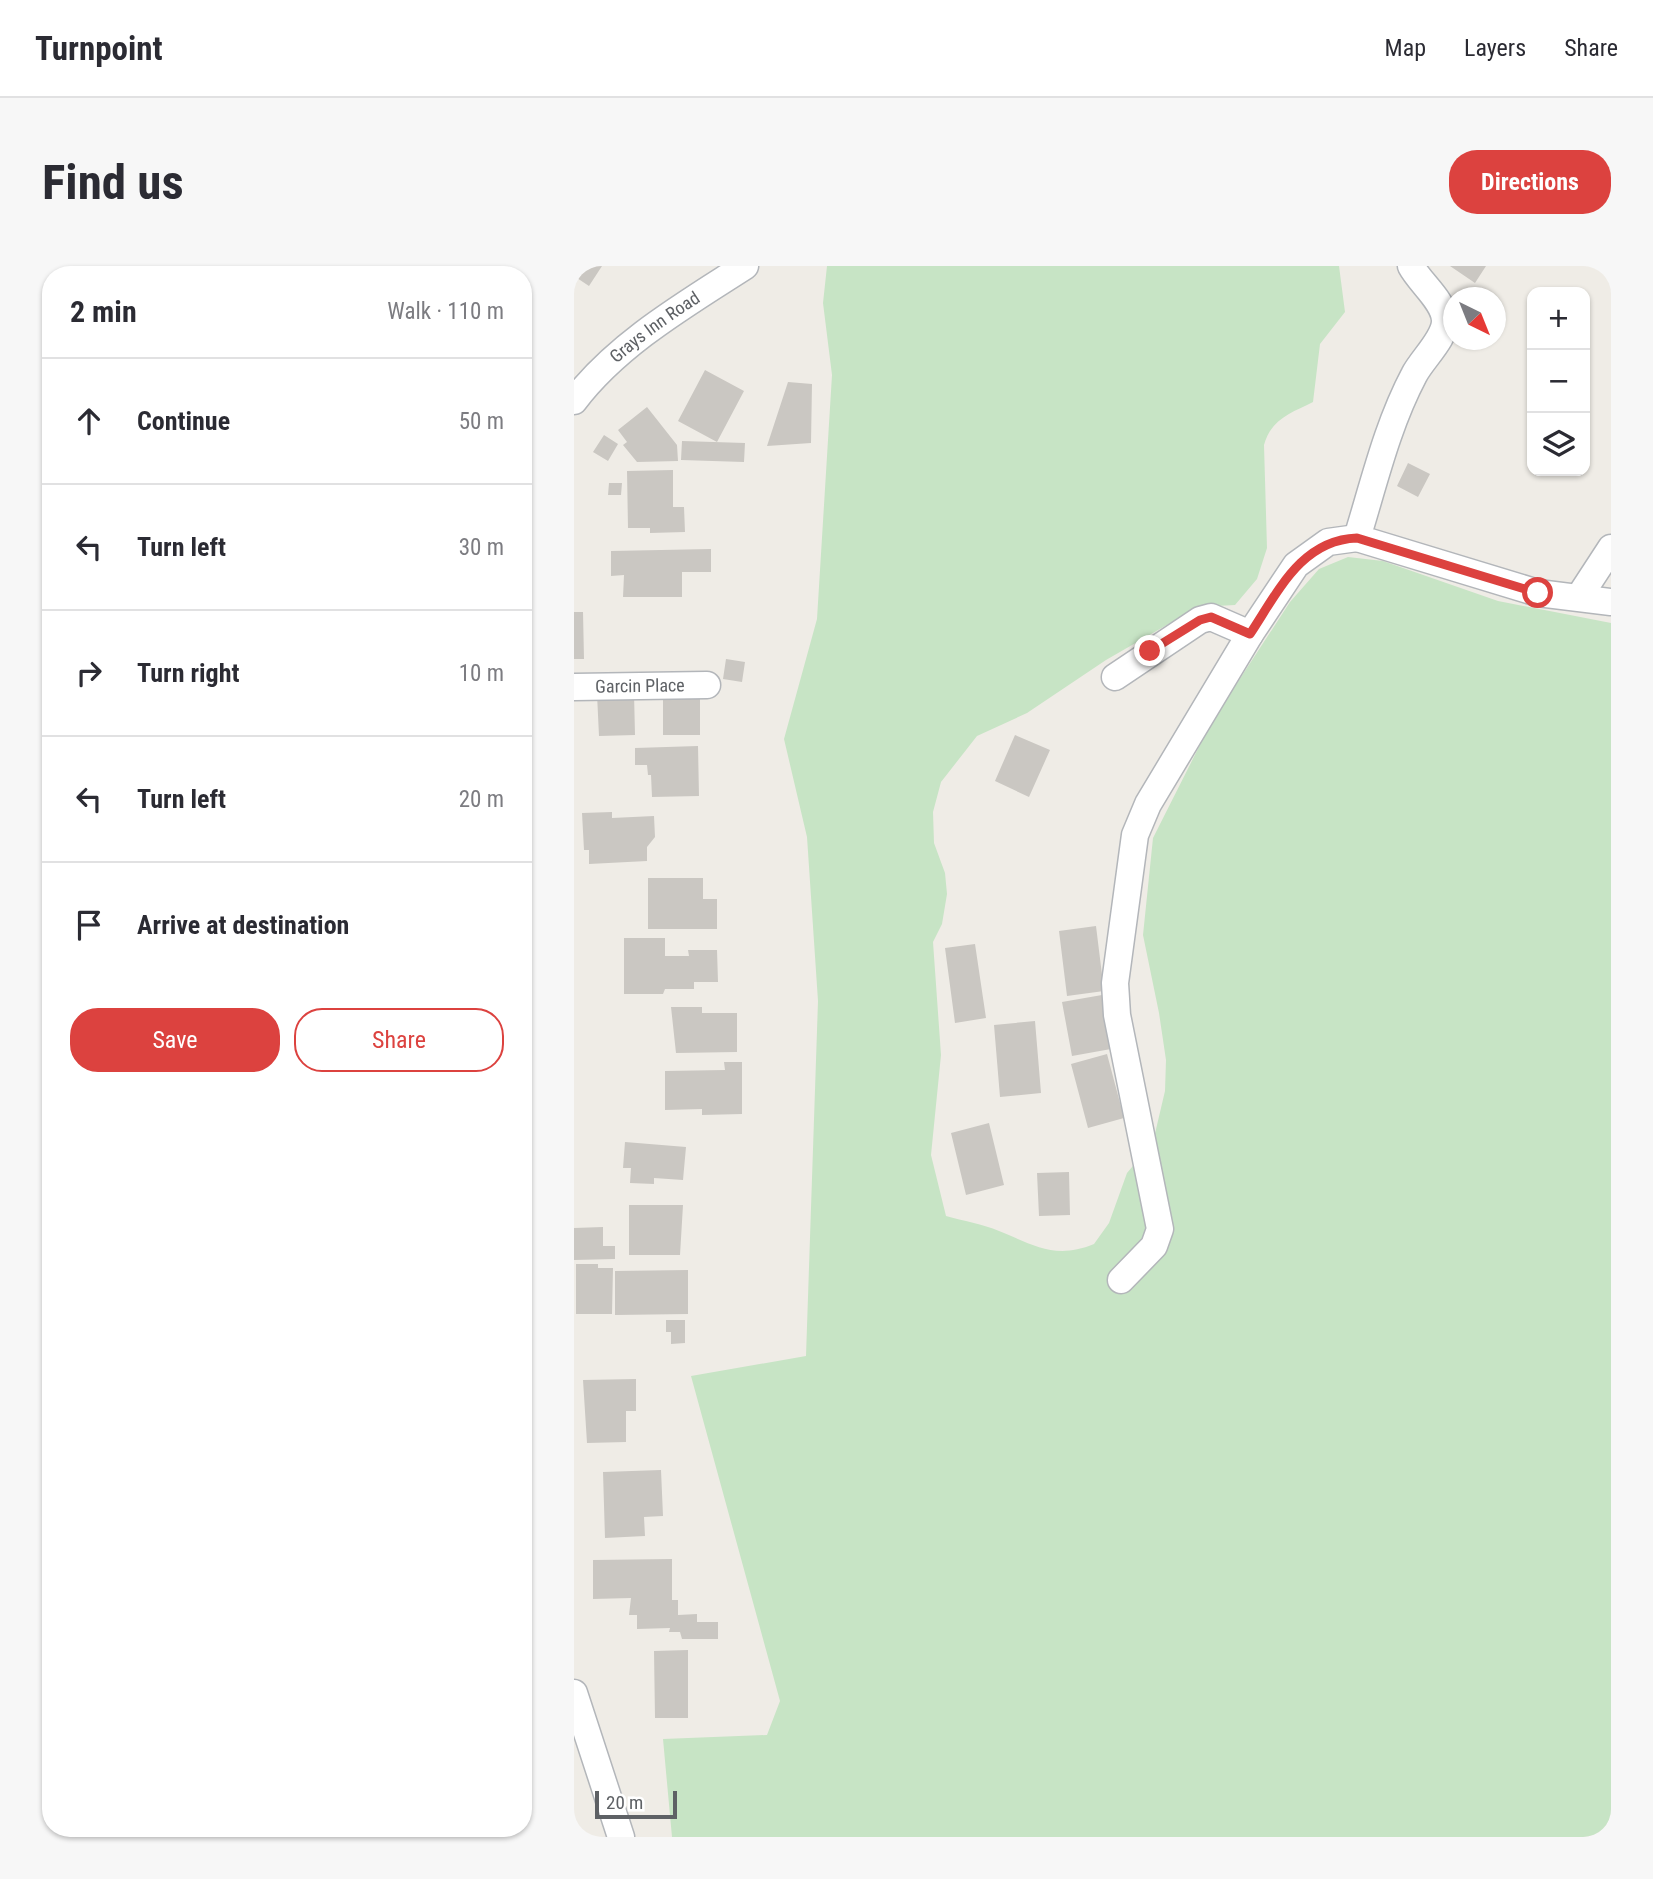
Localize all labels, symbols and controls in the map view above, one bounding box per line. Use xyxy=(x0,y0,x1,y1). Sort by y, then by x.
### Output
text: Turnpoint xyxy=(35,29,163,68)
text: Map xyxy=(1385,34,1426,62)
text: Layers xyxy=(1464,34,1526,62)
text: Share xyxy=(1564,34,1618,62)
button: Directions xyxy=(1449,150,1611,214)
text: Find us xyxy=(42,154,184,211)
street label: Grays Inn Road xyxy=(605,287,703,367)
north arrow xyxy=(1443,287,1506,350)
map controls xyxy=(1527,287,1590,476)
button: + xyxy=(1527,287,1590,350)
text: 2 min xyxy=(70,294,137,329)
text: Walk · 110 m xyxy=(387,298,504,325)
button: − xyxy=(1527,350,1590,413)
icon: ahead xyxy=(70,402,108,440)
text: Continue xyxy=(137,406,230,436)
text: 50 m xyxy=(459,408,504,435)
button: layers xyxy=(1527,413,1590,476)
icon: left xyxy=(70,528,108,566)
text: Turn left xyxy=(137,532,226,562)
text: 30 m xyxy=(459,534,504,561)
route start xyxy=(1522,577,1553,608)
route end xyxy=(1134,635,1165,666)
icon: right xyxy=(70,654,108,692)
text: Turn right xyxy=(137,658,239,688)
text: 10 m xyxy=(459,660,504,687)
street label: Garcin Place xyxy=(595,674,685,697)
icon: left xyxy=(70,780,108,818)
text: Turn left xyxy=(137,784,226,814)
text: 20 m xyxy=(459,786,504,813)
icon: arrive xyxy=(70,906,108,944)
text: Arrive at destination xyxy=(137,910,349,940)
button: Save xyxy=(70,1008,280,1072)
button: Share xyxy=(294,1008,504,1072)
scale bar xyxy=(595,1788,677,1820)
text: 20 m xyxy=(606,1791,643,1814)

